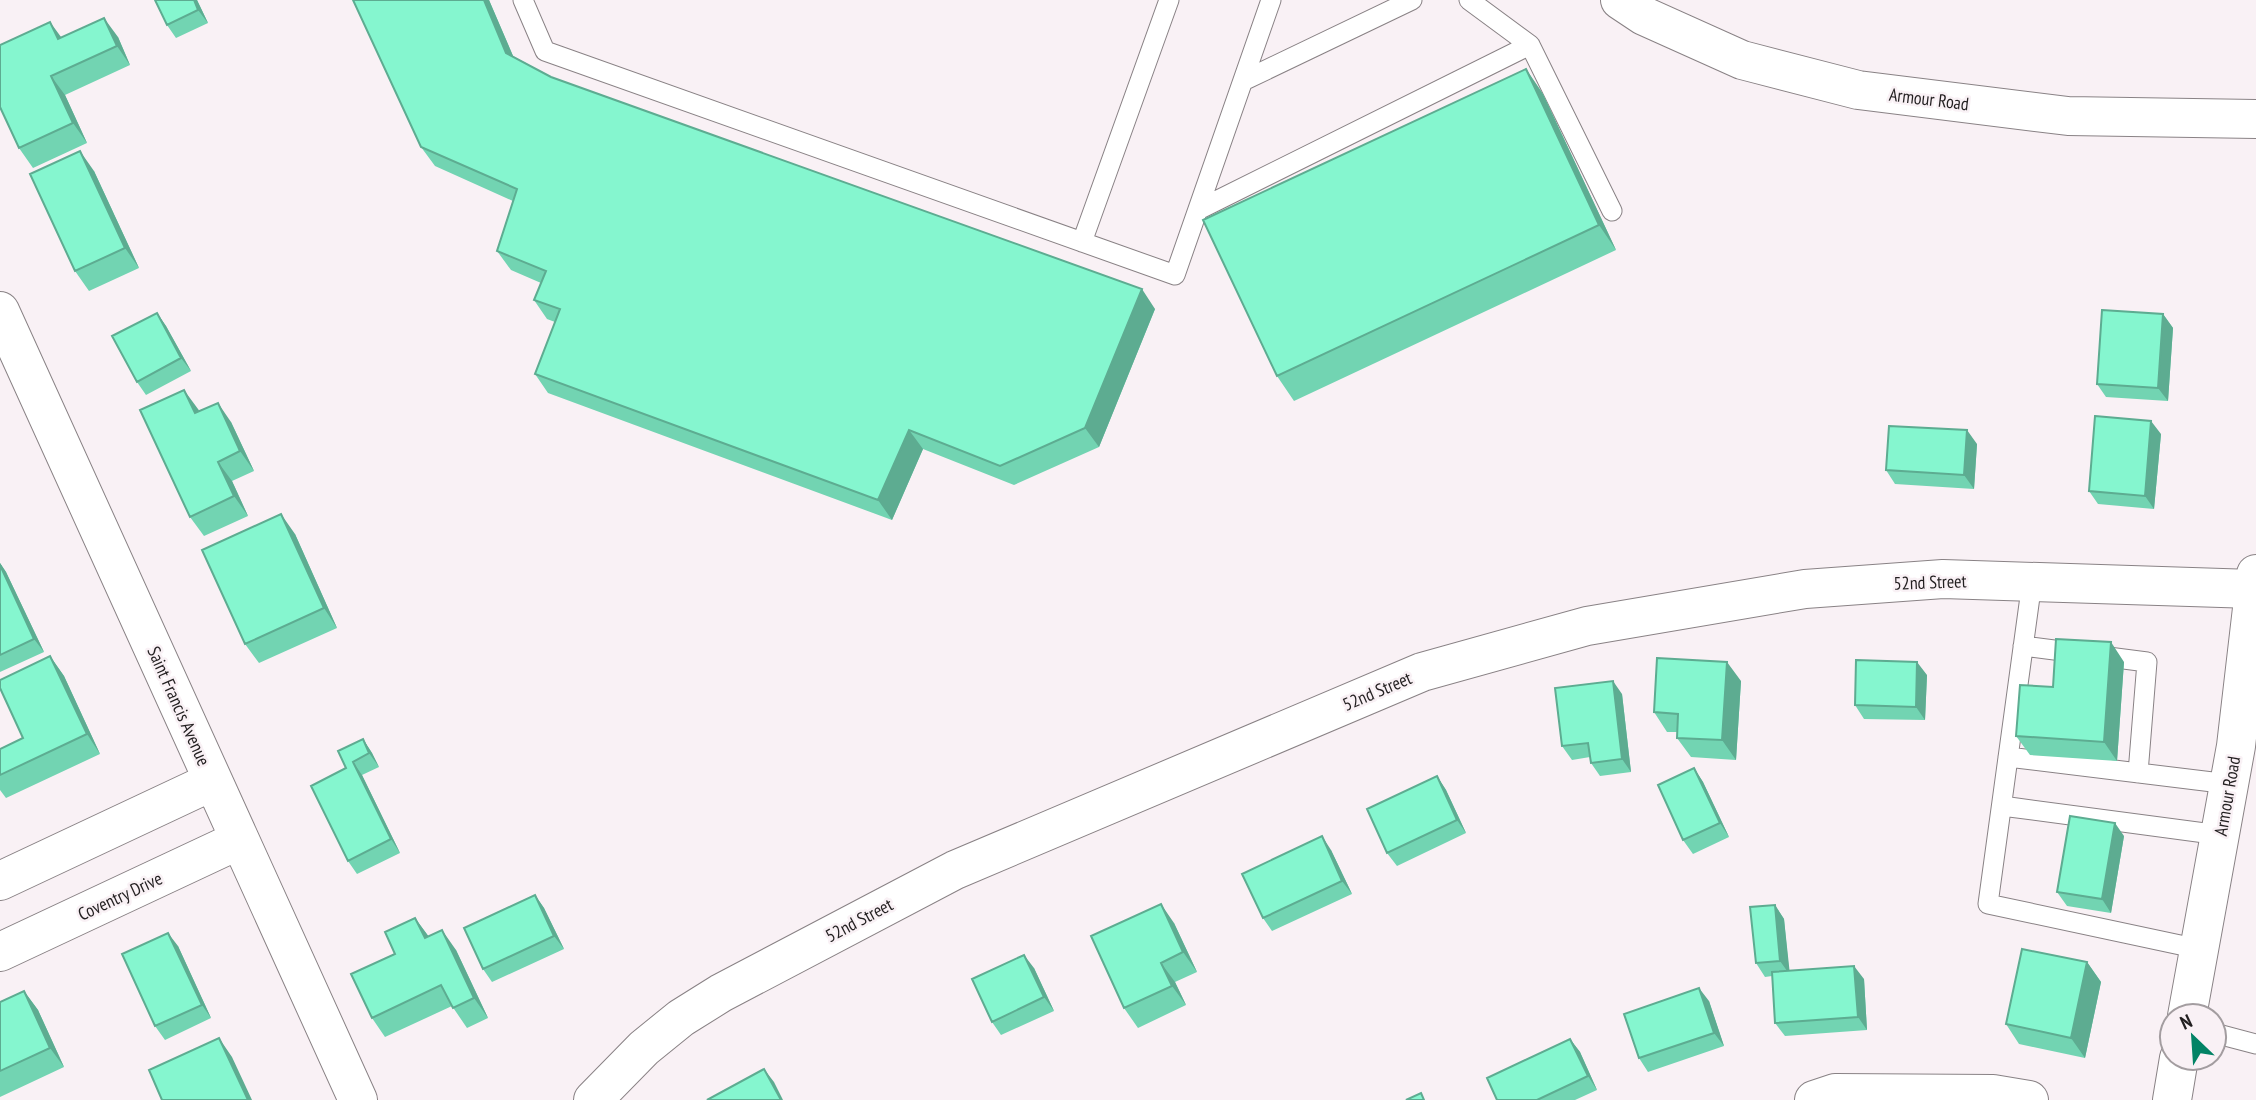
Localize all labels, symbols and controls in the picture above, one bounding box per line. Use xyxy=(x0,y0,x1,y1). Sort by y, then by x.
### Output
street label: Armour Road xyxy=(1888,83,1970,115)
street label: 52nd Street xyxy=(1893,569,1967,595)
street label: Saint Francis Avenue xyxy=(142,643,216,769)
street label: 52nd Street xyxy=(1339,666,1415,716)
street label: Armour Road xyxy=(2209,755,2245,837)
street label: Coventry Drive xyxy=(74,866,166,926)
street label: 52nd Street xyxy=(821,893,897,947)
north arrow xyxy=(2158,1002,2228,1072)
text: N xyxy=(2176,1009,2196,1035)

